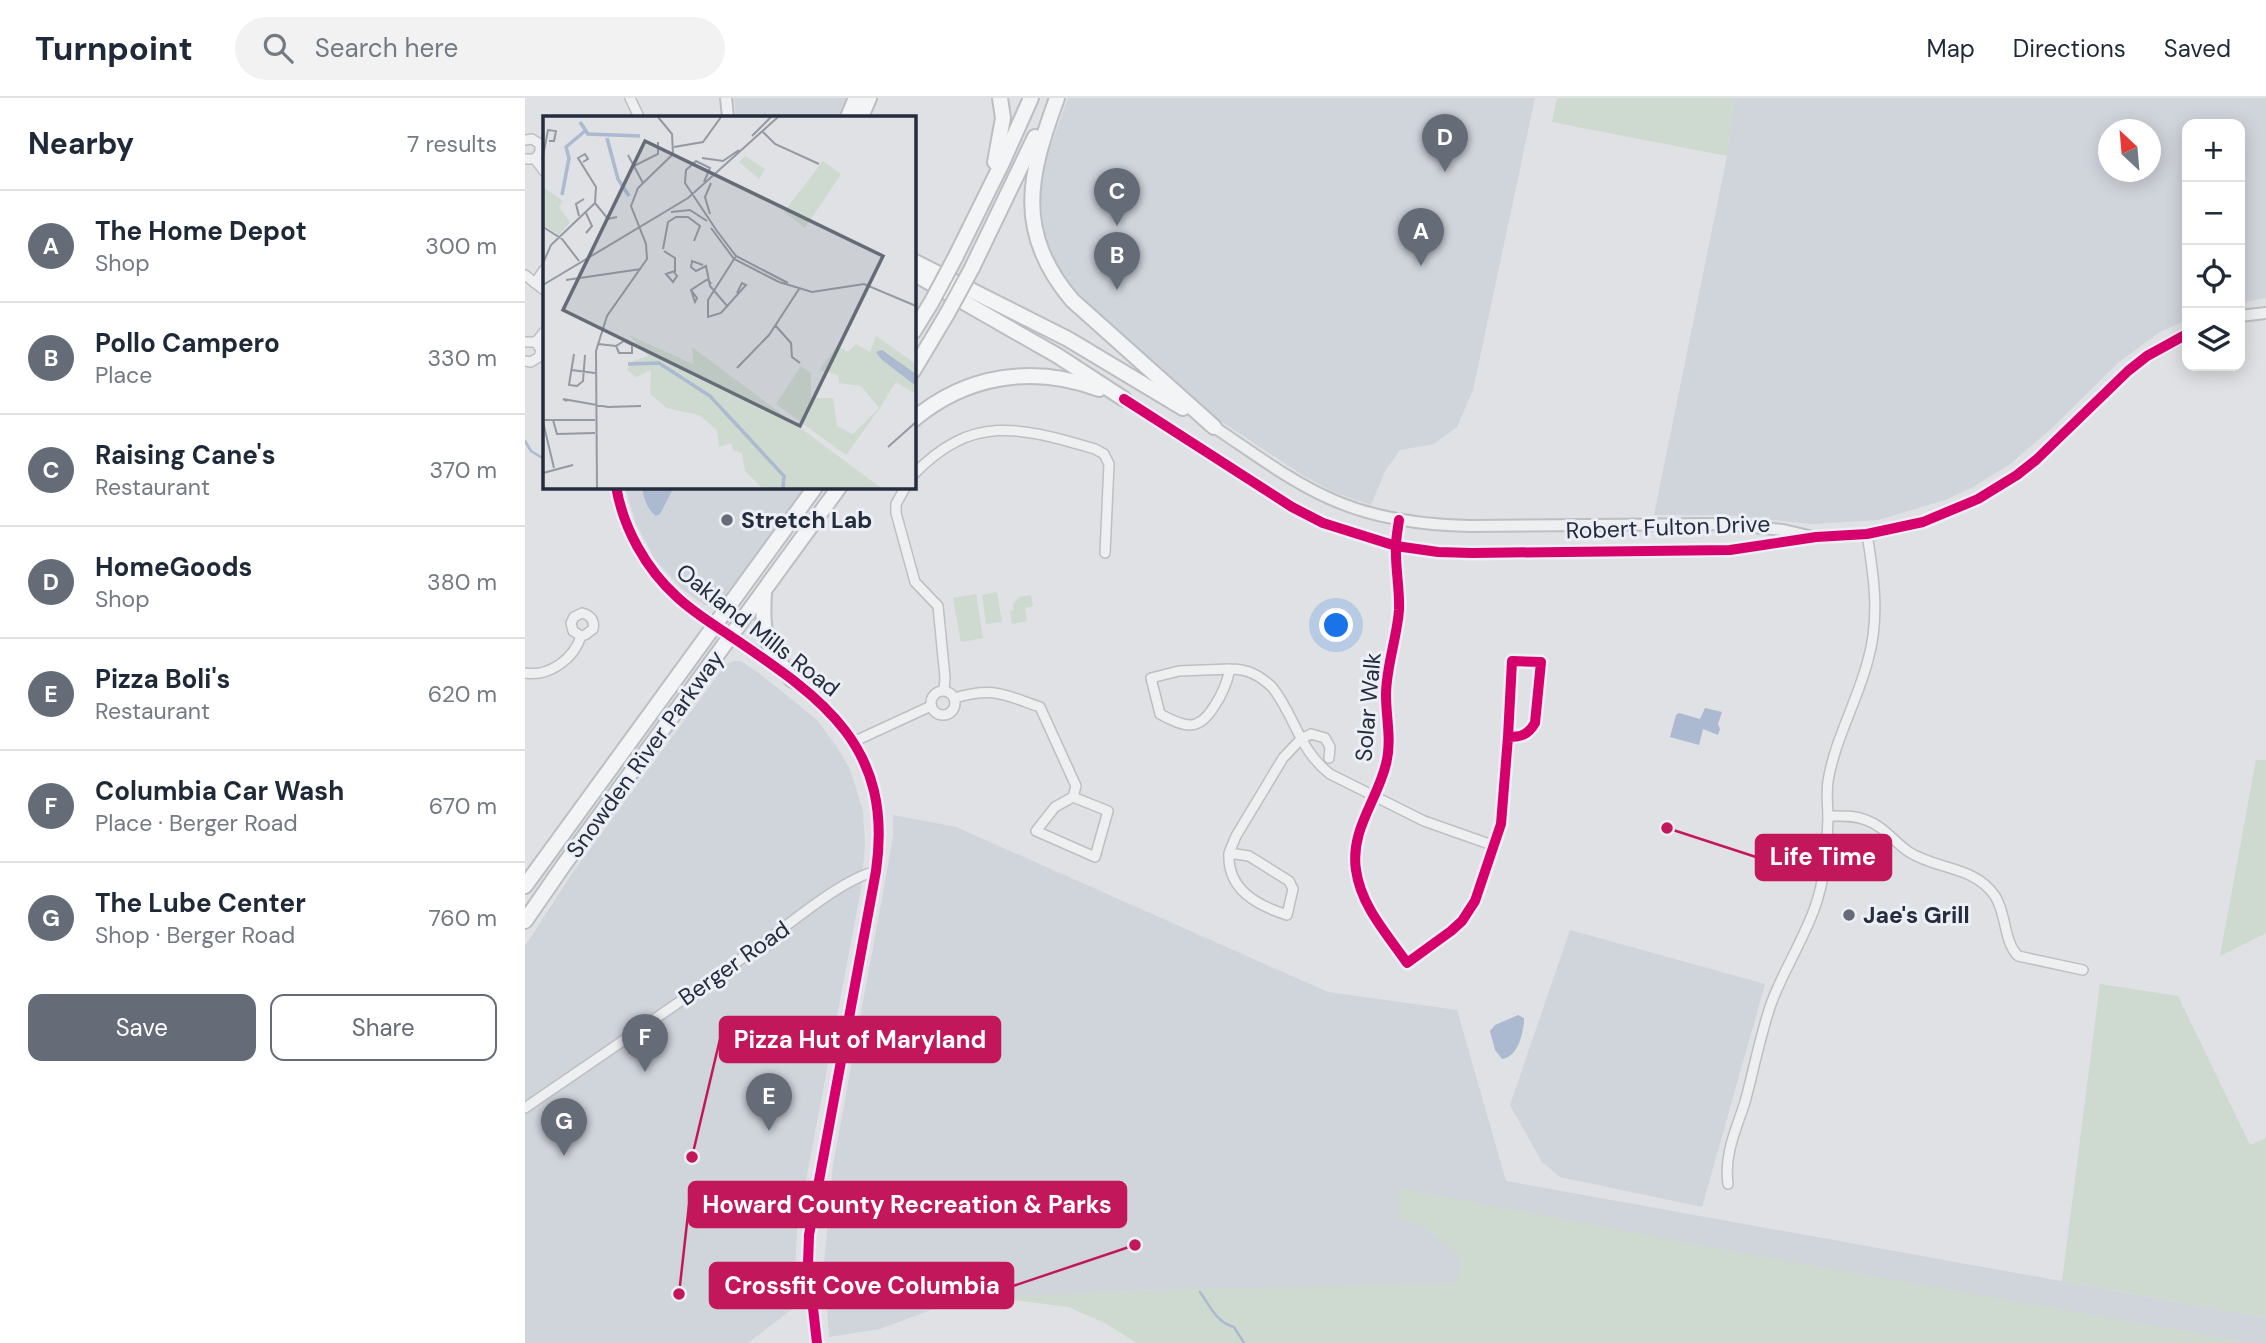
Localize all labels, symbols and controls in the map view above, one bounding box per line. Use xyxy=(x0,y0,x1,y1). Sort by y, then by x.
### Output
search box xyxy=(235,17,725,80)
text: Turnpoint xyxy=(35,27,193,70)
icon: search xyxy=(259,29,297,67)
text: Search here xyxy=(315,31,458,65)
text: Map xyxy=(1927,33,1975,64)
text: Directions xyxy=(2013,33,2126,64)
text: Saved xyxy=(2164,33,2231,64)
pin: D xyxy=(1422,114,1468,172)
inset map xyxy=(543,116,915,488)
north arrow xyxy=(2098,119,2161,182)
map controls xyxy=(2182,119,2245,371)
button: + xyxy=(2182,119,2245,182)
text: Nearby xyxy=(28,124,134,163)
text: 7 results xyxy=(407,129,497,159)
pin: C xyxy=(1094,168,1140,226)
button: − xyxy=(2182,182,2245,245)
pin: A xyxy=(1398,208,1444,266)
text: The Home Depot xyxy=(95,214,307,248)
text: A xyxy=(43,231,59,261)
text: 300 m xyxy=(425,231,497,261)
pin: B xyxy=(1094,232,1140,290)
button: locate xyxy=(2182,245,2245,308)
text: Shop xyxy=(95,248,150,278)
button: layers xyxy=(2182,308,2245,371)
text: Pollo Campero xyxy=(95,326,280,360)
text: B xyxy=(44,343,58,373)
text: 330 m xyxy=(427,343,497,373)
text: Place xyxy=(95,360,152,390)
text: Raising Cane's xyxy=(95,438,276,472)
text: C xyxy=(43,455,59,485)
text: 370 m xyxy=(429,455,497,485)
text: Restaurant xyxy=(95,472,210,502)
place label: Stretch Lab xyxy=(741,505,872,535)
street label: Robert Fulton Drive xyxy=(1565,508,1771,546)
marker: Stretch Lab xyxy=(719,512,735,528)
text: HomeGoods xyxy=(95,550,252,584)
street label: Oakland Mills Road xyxy=(670,557,846,703)
text: D xyxy=(43,567,59,597)
text: 380 m xyxy=(427,567,497,597)
text: Shop xyxy=(95,584,150,614)
your location xyxy=(1319,608,1353,642)
street label: Snowden River Parkway xyxy=(560,644,731,864)
street label: Solar Walk xyxy=(1348,651,1388,763)
text: Pizza Boli's xyxy=(95,662,230,696)
text: E xyxy=(44,679,58,709)
text: 620 m xyxy=(428,679,497,709)
text: Restaurant xyxy=(95,696,210,726)
text: Columbia Car Wash xyxy=(95,774,344,808)
text: F xyxy=(45,791,57,821)
text: 670 m xyxy=(429,791,497,821)
text: Place · Berger Road xyxy=(95,808,298,838)
callout: Life Time xyxy=(1756,835,1891,880)
text: Life Time xyxy=(1770,841,1876,872)
text: The Lube Center xyxy=(95,886,306,920)
place label: Jae's Grill xyxy=(1863,900,1970,930)
text: G xyxy=(42,903,60,933)
text: 760 m xyxy=(429,903,497,933)
marker: Jae's Grill xyxy=(1841,907,1857,923)
street label: Berger Road xyxy=(673,914,795,1012)
text: Shop · Berger Road xyxy=(95,920,295,950)
button: Save xyxy=(28,994,256,1061)
button: Share xyxy=(270,994,497,1061)
pin: F xyxy=(622,1014,668,1072)
callout: Pizza Hut of Maryland xyxy=(720,1017,1000,1062)
text: Pizza Hut of Maryland xyxy=(734,1024,986,1055)
pin: E xyxy=(746,1073,792,1131)
pin: G xyxy=(541,1098,587,1156)
callout: Howard County Recreation & Parks xyxy=(689,1182,1126,1227)
text: Howard County Recreation & Parks xyxy=(702,1189,1112,1220)
callout: Crossfit Cove Columbia xyxy=(710,1263,1013,1308)
text: Crossfit Cove Columbia xyxy=(724,1270,1000,1301)

